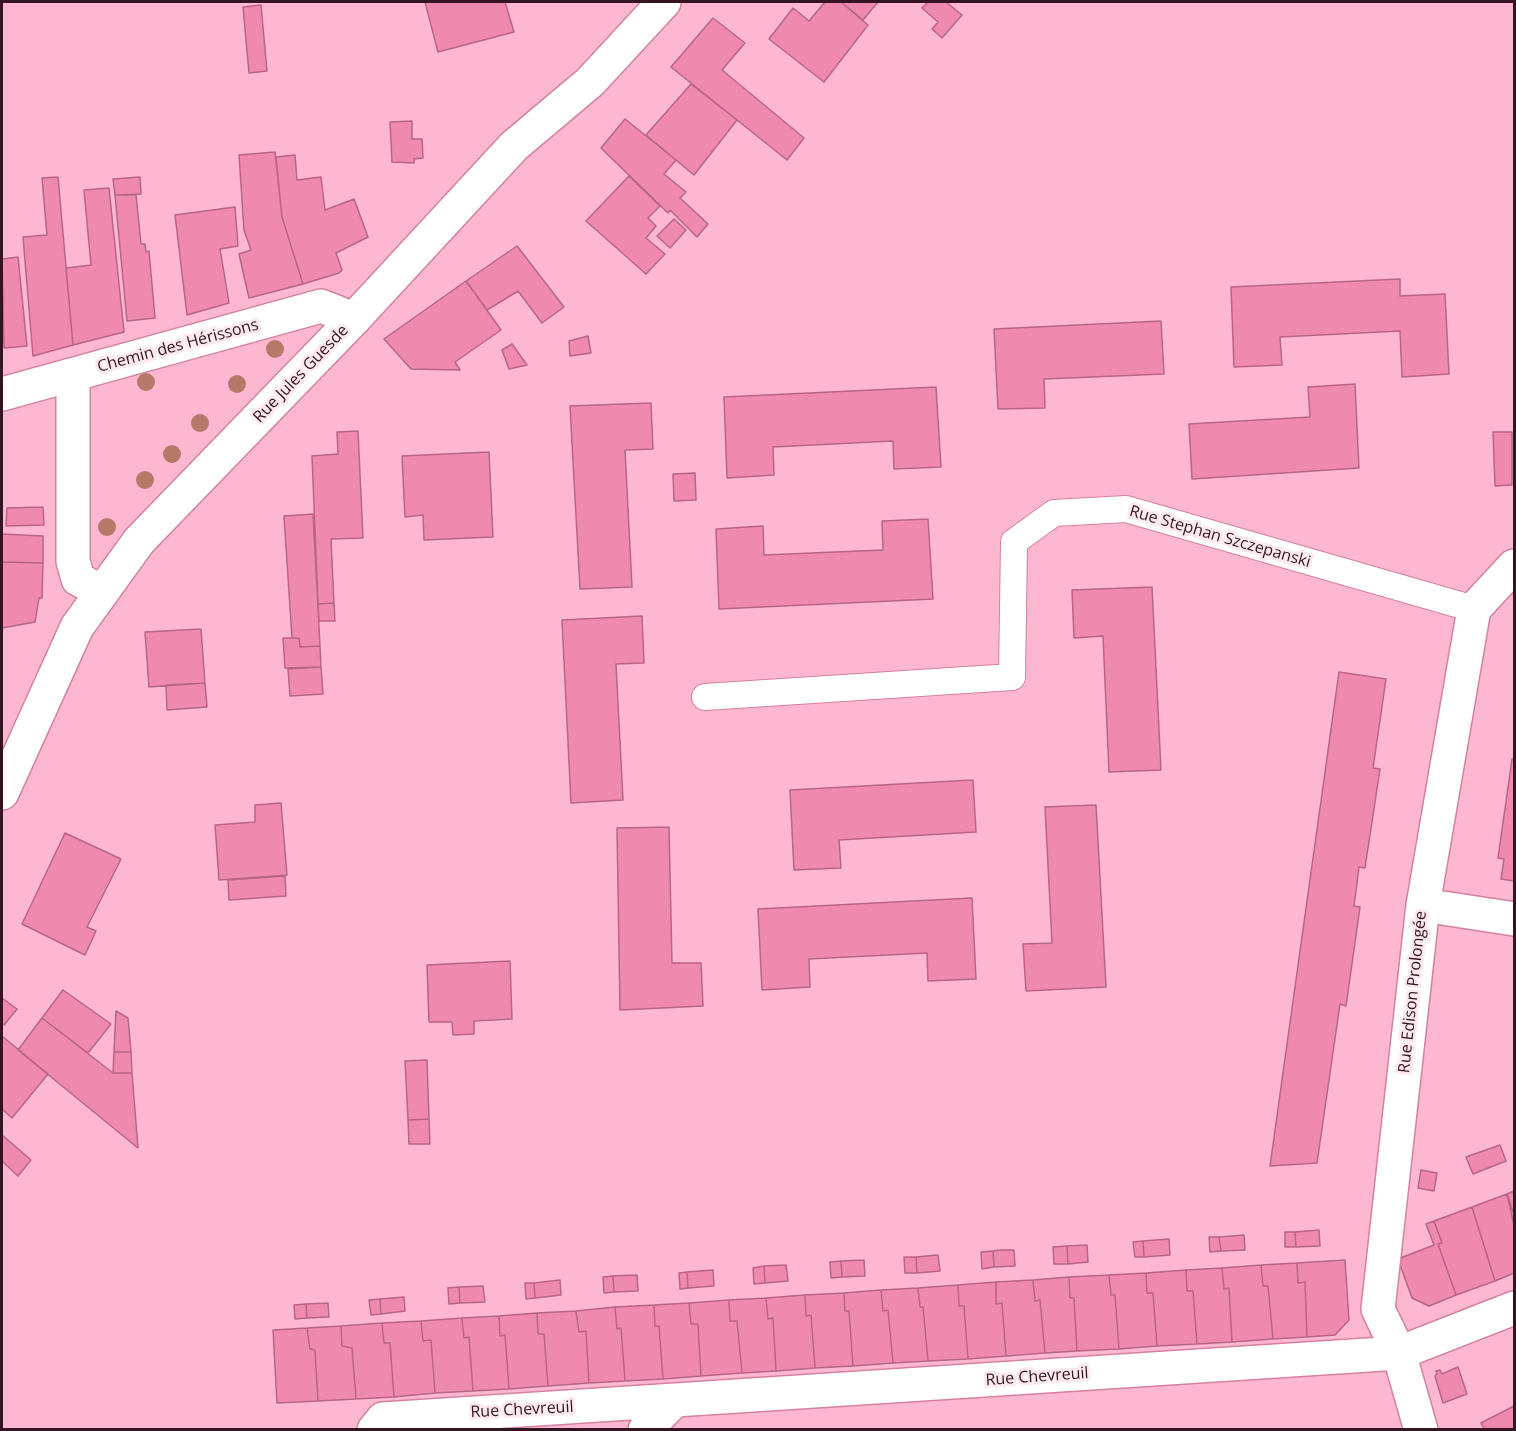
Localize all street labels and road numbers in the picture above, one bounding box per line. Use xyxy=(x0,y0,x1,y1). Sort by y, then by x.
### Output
street label: Chemin des Hérissons xyxy=(95,315,261,377)
street label: Rue Jules Guesde xyxy=(249,321,353,427)
street label: Rue Stephan Szczepanski xyxy=(1127,502,1313,572)
street label: Rue Edison Prolongée xyxy=(1395,910,1431,1074)
street label: Rue Chevreuil xyxy=(985,1364,1089,1390)
street label: Rue Chevreuil xyxy=(470,1398,574,1422)

